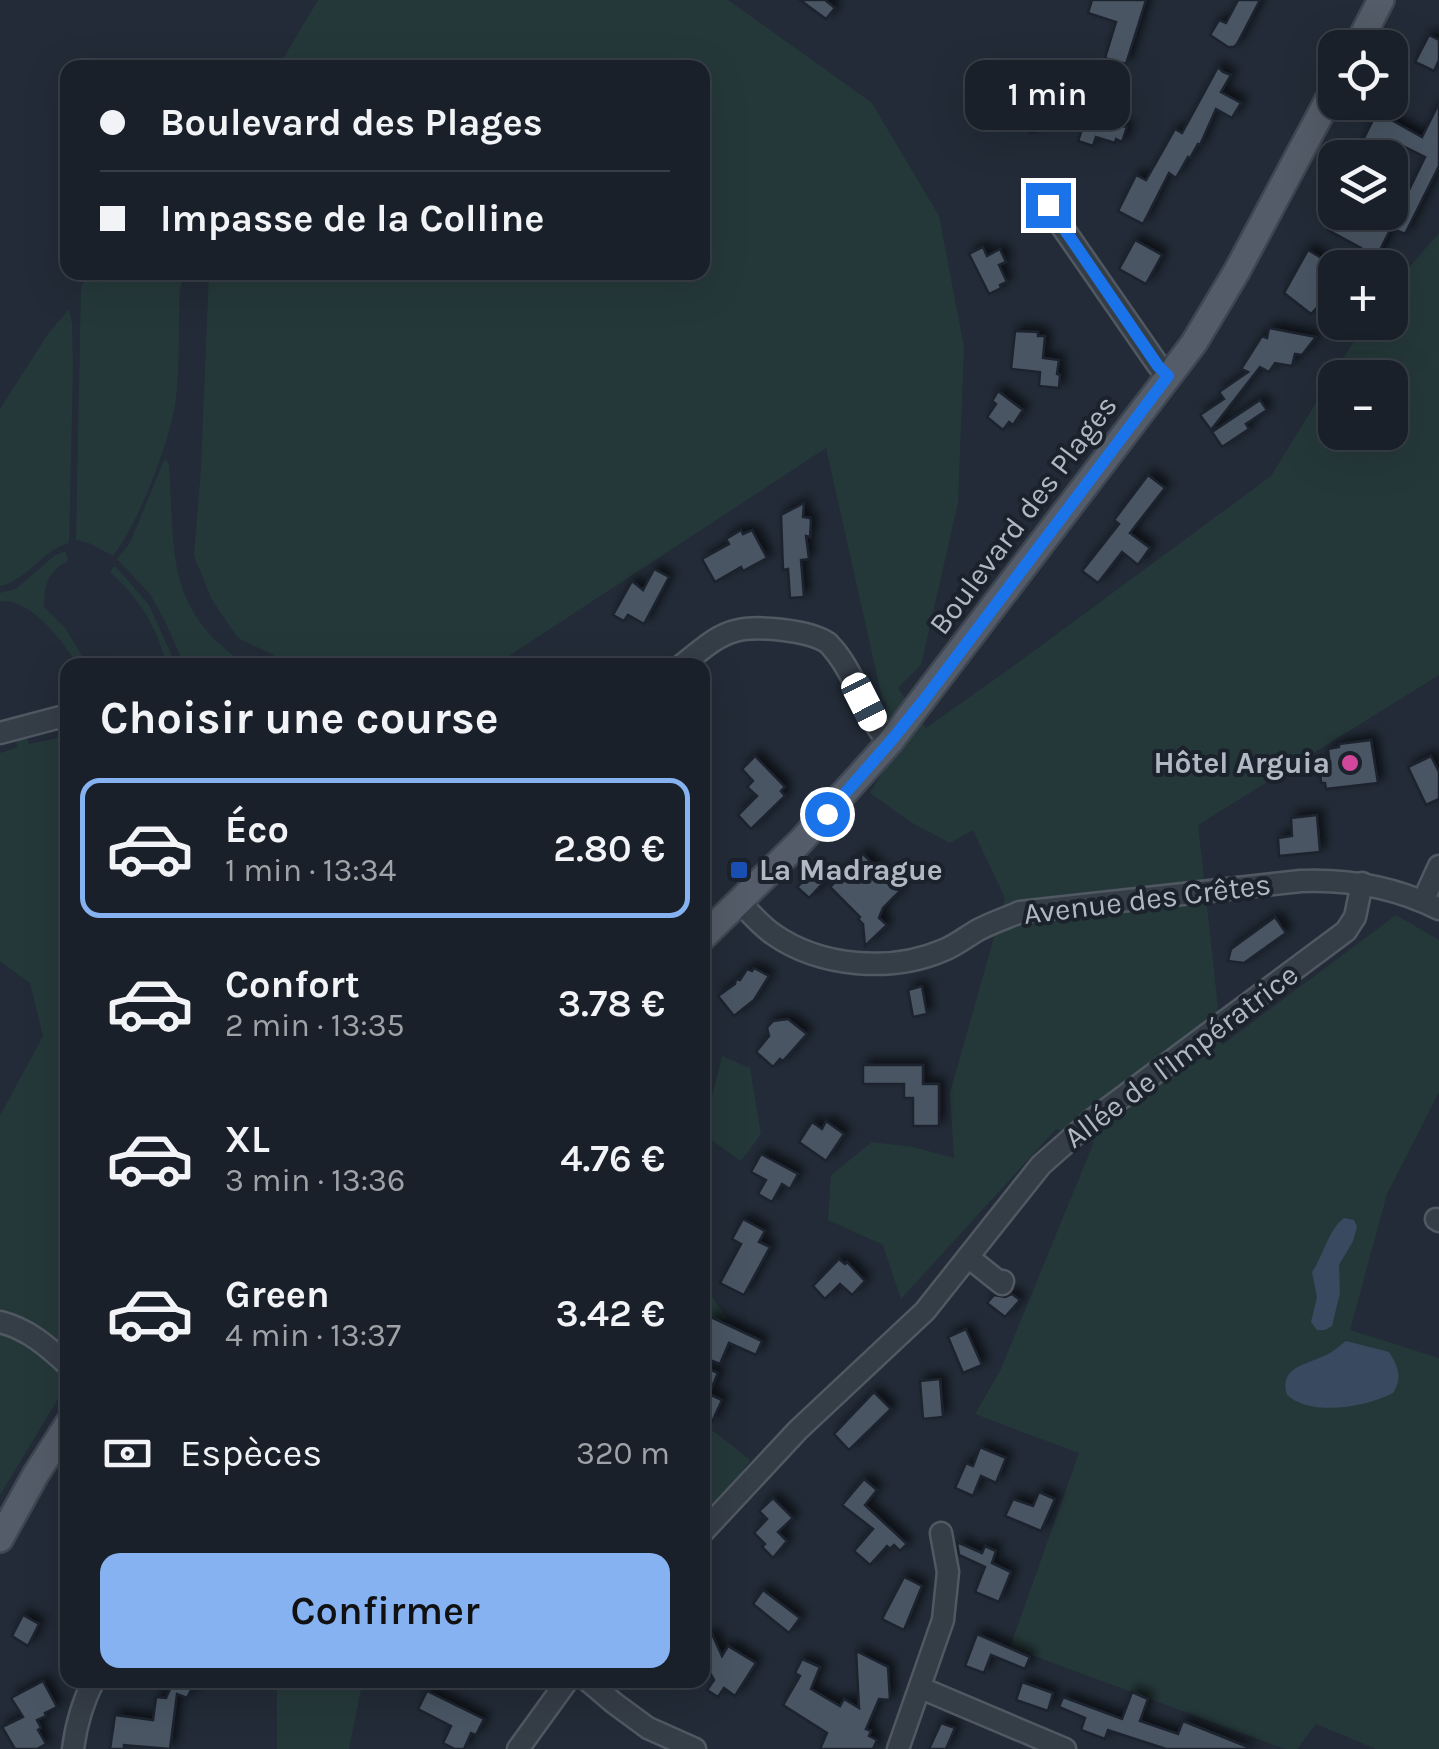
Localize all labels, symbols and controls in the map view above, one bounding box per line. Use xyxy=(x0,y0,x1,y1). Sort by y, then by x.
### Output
map controls xyxy=(1318,30,1408,450)
button: locate xyxy=(1318,30,1408,120)
callout: 1 min xyxy=(966,60,1130,130)
text: 1 min xyxy=(1008,76,1087,113)
text: Boulevard des Plages xyxy=(160,100,543,145)
button: layers xyxy=(1318,140,1408,230)
route end xyxy=(1026,183,1071,228)
text: Impasse de la Colline xyxy=(160,196,544,241)
button: + xyxy=(1318,250,1408,340)
button: − xyxy=(1318,360,1408,450)
street label: Boulevard des Plages xyxy=(921,388,1125,642)
car xyxy=(837,668,891,736)
text: Choisir une course xyxy=(100,692,499,744)
place label: Hôtel Arguia xyxy=(1153,745,1330,781)
marker: Hôtel Arguia xyxy=(1339,752,1361,774)
route start xyxy=(805,792,850,837)
icon: car xyxy=(105,803,195,893)
text: Éco xyxy=(225,807,289,852)
text: 2.80 € xyxy=(553,826,665,871)
text: 1 min · 13:34 xyxy=(225,852,397,889)
place label: La Madrague xyxy=(759,852,943,888)
marker: La Madrague xyxy=(728,859,750,881)
street label: Avenue des Crêtes xyxy=(1021,866,1273,932)
street label: Allée de l'Impératrice xyxy=(1057,956,1305,1156)
icon: car xyxy=(105,958,195,1048)
text: Confort xyxy=(225,962,360,1007)
text: 3.78 € xyxy=(558,981,665,1026)
text: 2 min · 13:35 xyxy=(225,1007,405,1044)
icon: car xyxy=(105,1113,195,1203)
text: XL xyxy=(225,1117,270,1162)
text: 4.76 € xyxy=(560,1136,665,1181)
text: 3 min · 13:36 xyxy=(225,1162,405,1199)
icon: car xyxy=(105,1268,195,1358)
text: Green xyxy=(225,1272,330,1317)
text: 3.42 € xyxy=(556,1291,665,1336)
text: 4 min · 13:37 xyxy=(225,1317,401,1354)
icon: cash xyxy=(100,1426,155,1481)
text: Espèces xyxy=(180,1431,322,1476)
text: 320 m xyxy=(576,1435,670,1472)
button: Confirmer xyxy=(100,1553,670,1668)

